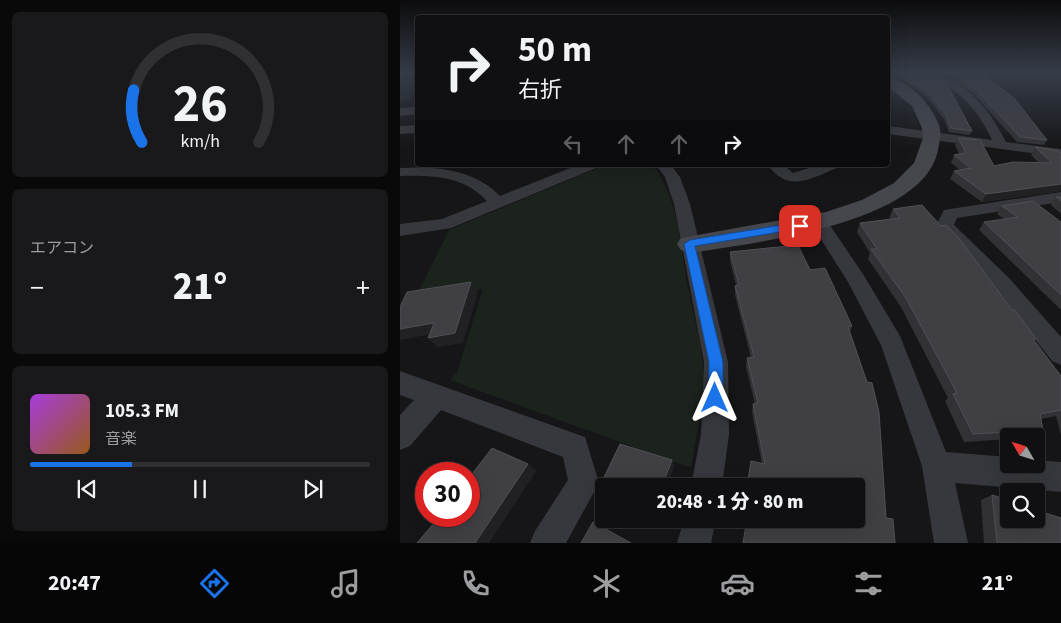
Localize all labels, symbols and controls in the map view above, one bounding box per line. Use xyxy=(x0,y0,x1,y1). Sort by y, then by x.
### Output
text: 50 m xyxy=(518,25,592,75)
icon: right xyxy=(435,35,500,100)
text: 26 xyxy=(173,68,227,142)
text: 右折 xyxy=(518,74,562,106)
text: km/h xyxy=(180,129,220,154)
icon: left xyxy=(559,130,587,158)
icon: ahead xyxy=(612,130,640,158)
icon: ahead xyxy=(665,130,693,158)
icon: right xyxy=(718,130,746,158)
pin xyxy=(779,205,821,247)
icon: arrive xyxy=(786,212,814,240)
text: エアコン xyxy=(30,237,94,259)
text: 21° xyxy=(173,260,227,314)
text: − xyxy=(30,268,44,308)
text: + xyxy=(356,268,370,308)
position arrow xyxy=(688,371,740,423)
text: 105.3 FM xyxy=(105,398,179,425)
text: 音楽 xyxy=(105,428,137,450)
north arrow xyxy=(1000,428,1045,472)
map controls xyxy=(1000,428,1045,528)
speed limit sign: 30 xyxy=(415,462,480,527)
icon: previous xyxy=(73,475,101,503)
icon: pause xyxy=(186,475,214,503)
icon: next xyxy=(299,475,327,503)
button: search xyxy=(1000,483,1045,528)
text: 20:48 · 1 分 · 80 m xyxy=(657,489,803,516)
icon: directions xyxy=(197,566,232,601)
icon: music xyxy=(328,566,363,601)
icon: phone xyxy=(458,566,493,601)
icon: climate xyxy=(589,566,624,601)
icon: car xyxy=(720,566,755,601)
icon: filters xyxy=(851,566,886,601)
text: 20:47 xyxy=(48,567,101,599)
text: 21° xyxy=(982,567,1013,599)

